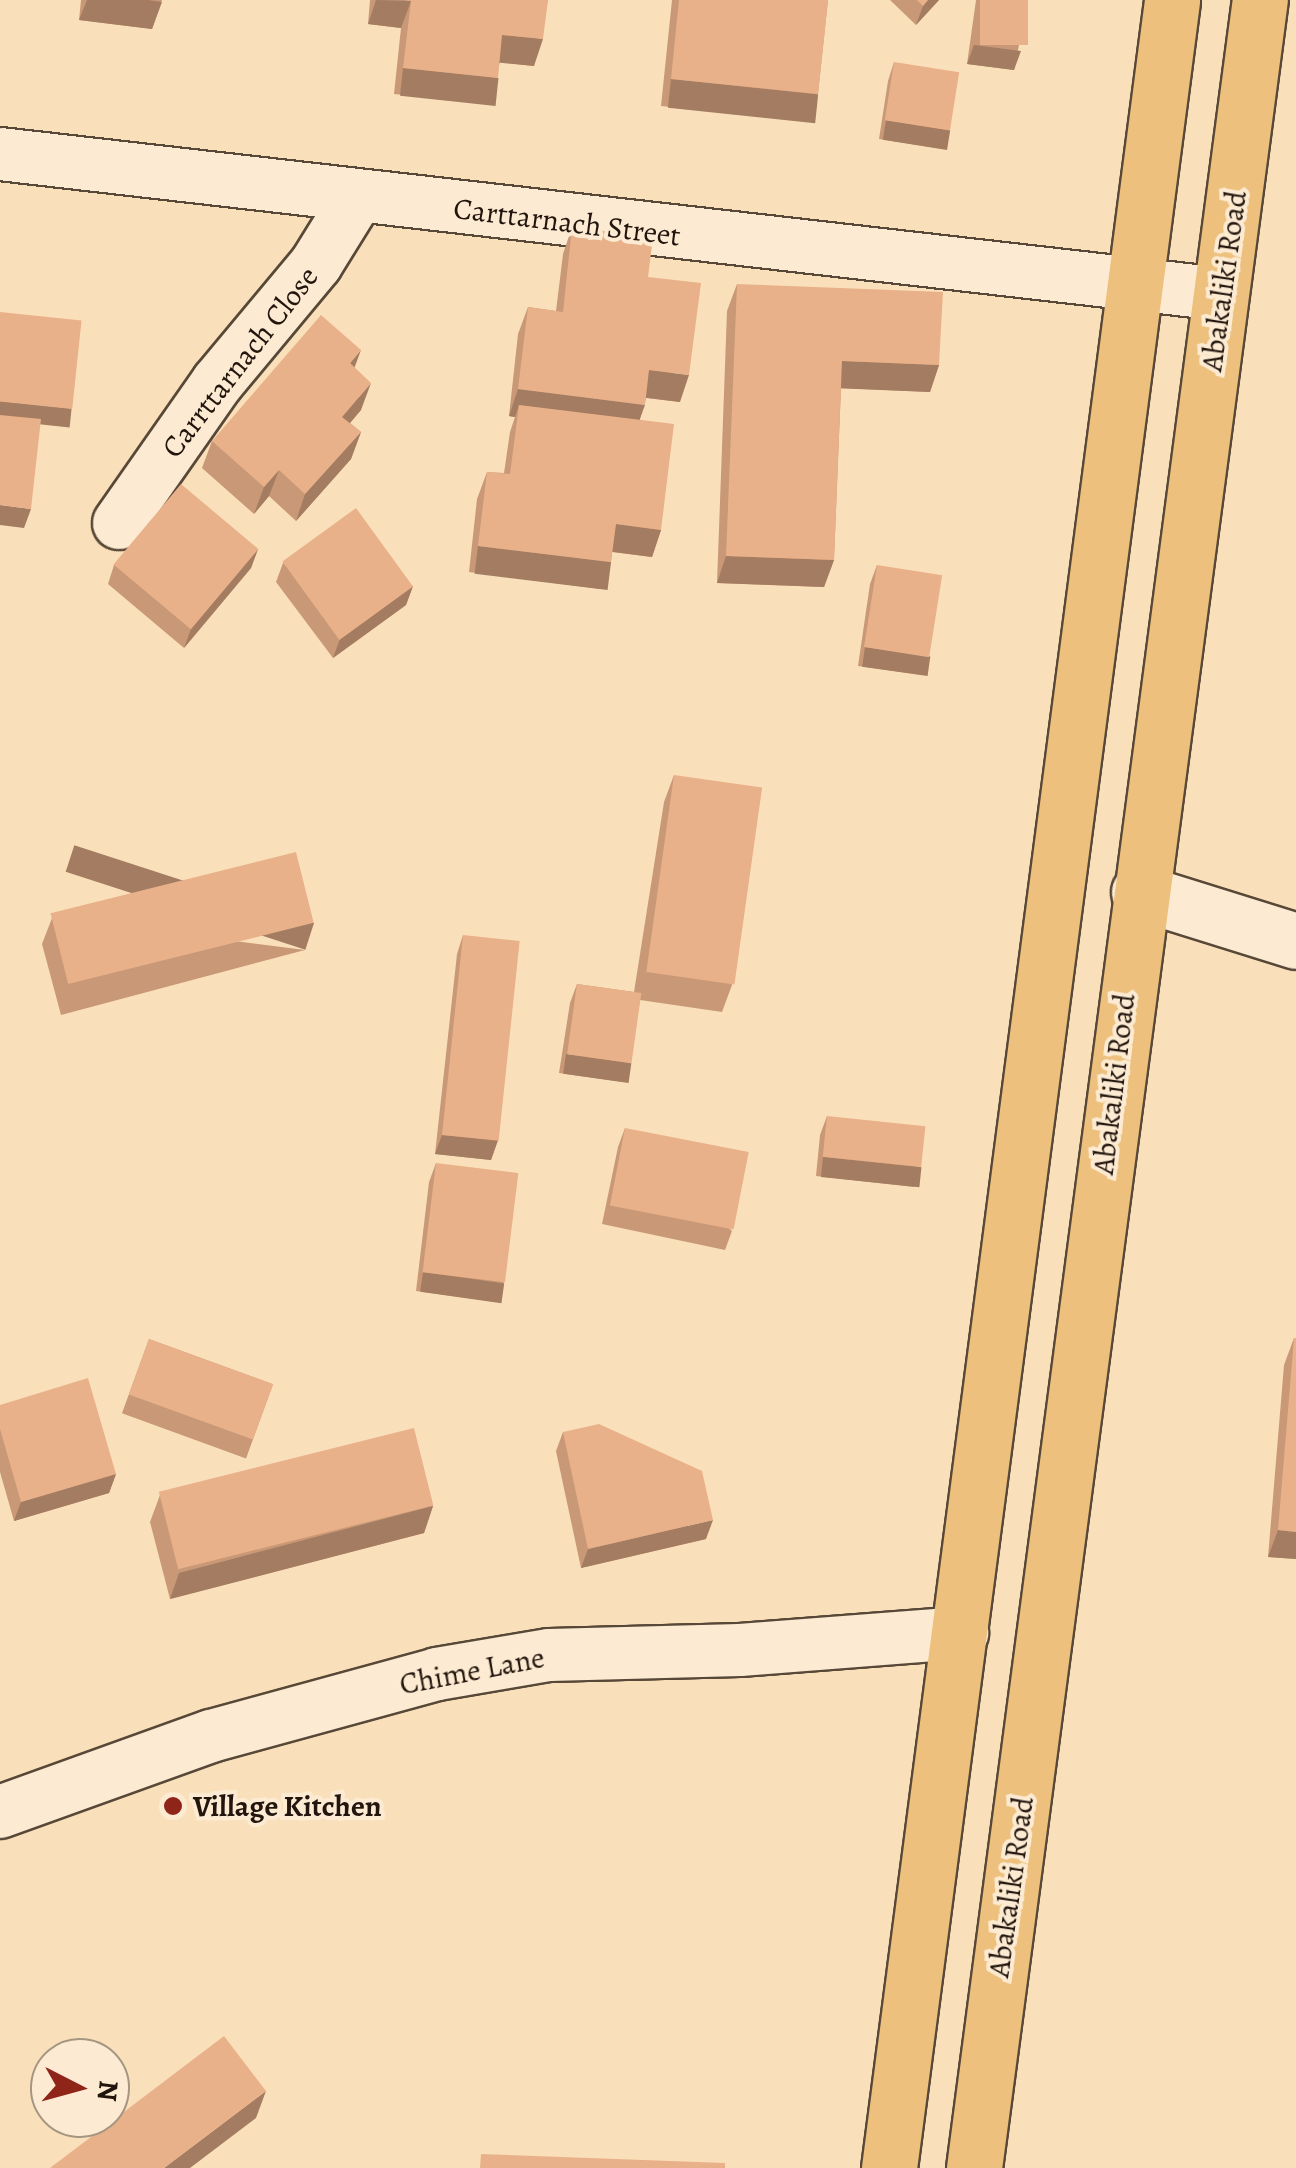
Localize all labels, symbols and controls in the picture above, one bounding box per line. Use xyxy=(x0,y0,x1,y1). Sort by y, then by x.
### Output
street label: Abakaliki Road xyxy=(1194,188,1254,374)
street label: Carttarnach Street xyxy=(451,190,683,254)
street label: Carrttarnach Close xyxy=(154,259,326,465)
street label: Abakaliki Road xyxy=(1085,991,1143,1177)
street label: Chime Lane xyxy=(397,1639,547,1703)
place label: Village Kitchen xyxy=(193,1788,382,1824)
street label: Abakaliki Road xyxy=(981,1794,1041,1980)
marker: Village Kitchen xyxy=(162,1795,184,1817)
north arrow xyxy=(30,2038,130,2138)
text: N xyxy=(88,2079,128,2103)

